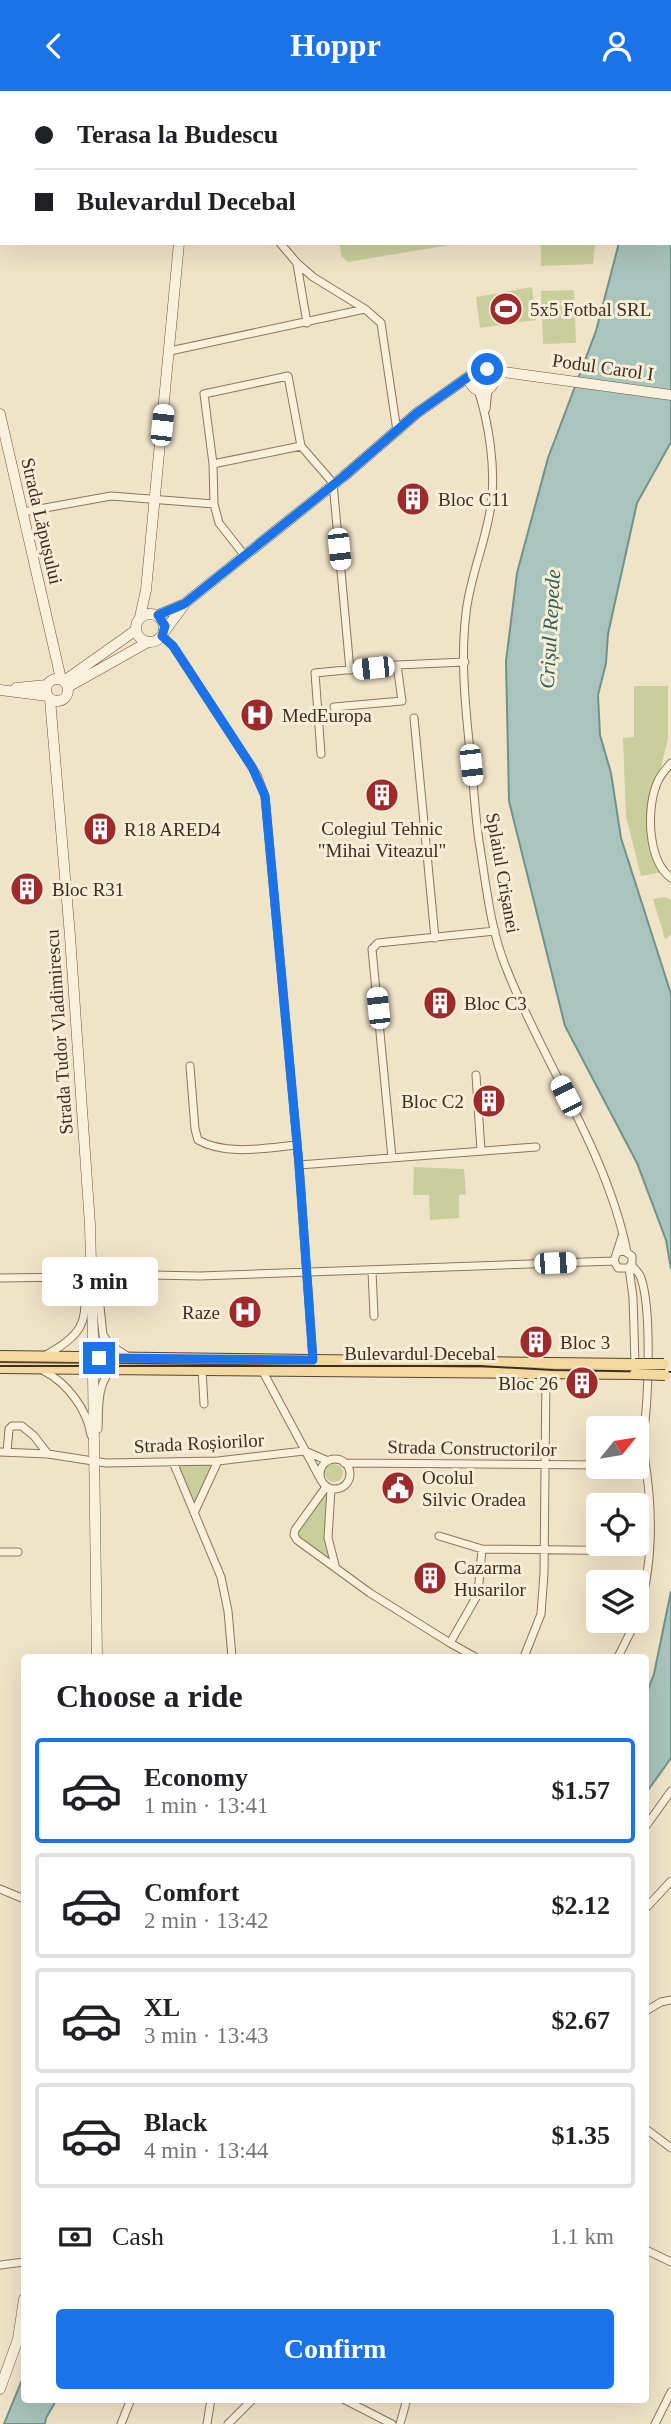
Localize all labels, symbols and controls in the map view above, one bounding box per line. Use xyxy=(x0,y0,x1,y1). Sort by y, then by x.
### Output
icon: back xyxy=(35,27,73,65)
text: Hoppr xyxy=(290,27,381,63)
icon: person xyxy=(598,27,636,65)
text: Terasa la Budescu xyxy=(77,120,278,149)
text: Bulevardul Decebal xyxy=(77,187,296,216)
sports icon: 5x5 Fotbal SRL xyxy=(487,290,525,328)
place label: 5x5 Fotbal SRL xyxy=(530,299,651,320)
street label: Podul Carol I xyxy=(551,349,655,385)
route start xyxy=(471,353,503,385)
car xyxy=(150,403,175,447)
street label: Strada Lăpușului xyxy=(17,456,67,586)
building icon: Bloc C11 xyxy=(394,480,432,518)
place label: Bloc C11 xyxy=(438,489,510,510)
car xyxy=(327,527,352,571)
water label: Crișul Repede xyxy=(535,569,565,689)
car xyxy=(352,655,395,681)
hospital icon: MedEuropa xyxy=(238,696,276,734)
place label: MedEuropa xyxy=(282,705,372,726)
car xyxy=(459,743,484,787)
building icon: Colegiul Tehnic "Mihai Viteazul" xyxy=(363,776,401,814)
building icon: R18 ARED4 xyxy=(81,810,119,848)
street label: Splaiul Crișanei xyxy=(482,811,524,935)
place label: Colegiul Tehnic "Mihai Viteazul" xyxy=(318,818,446,861)
place label: R18 ARED4 xyxy=(124,819,221,840)
building icon: Bloc R31 xyxy=(8,870,46,908)
place label: Bloc R31 xyxy=(52,879,124,900)
street label: Strada Tudor Vladimirescu xyxy=(41,928,77,1135)
building icon: Bloc C3 xyxy=(421,984,459,1022)
car xyxy=(366,986,391,1030)
place label: Bloc C3 xyxy=(464,993,527,1014)
car xyxy=(548,1073,585,1119)
building icon: Bloc C2 xyxy=(470,1082,508,1120)
place label: Bloc C2 xyxy=(401,1091,464,1112)
car xyxy=(534,1252,577,1274)
callout: 3 min xyxy=(41,1257,157,1305)
text: 3 min xyxy=(72,1269,128,1294)
hospital icon: Raze xyxy=(226,1293,264,1331)
place label: Raze xyxy=(182,1302,220,1323)
building icon: Bloc 3 xyxy=(517,1323,555,1361)
place label: Bloc 3 xyxy=(560,1332,610,1353)
route end xyxy=(83,1342,115,1374)
street label: Bulevardul Decebal xyxy=(344,1343,496,1364)
building icon: Bloc 26 xyxy=(563,1364,601,1402)
place label: Bloc 26 xyxy=(498,1373,558,1394)
north arrow xyxy=(586,1416,649,1479)
map controls xyxy=(586,1416,649,1633)
street label: Strada Roșiorilor xyxy=(133,1429,265,1457)
street label: Strada Constructorilor xyxy=(387,1436,558,1460)
place label: Ocolul Silvic Oradea xyxy=(422,1467,527,1510)
public building icon: Ocolul Silvic Oradea xyxy=(379,1469,417,1507)
button: locate xyxy=(586,1493,649,1556)
place label: Cazarma Husarilor xyxy=(454,1557,526,1600)
building icon: Cazarma Husarilor xyxy=(411,1559,449,1597)
button: layers xyxy=(586,1570,649,1633)
text: Choose a ride xyxy=(56,1678,243,1714)
icon: car xyxy=(60,1759,123,1822)
text: Economy xyxy=(144,1763,248,1792)
text: $1.57 xyxy=(552,1776,610,1805)
text: 1 min · 13:41 xyxy=(144,1793,269,1818)
icon: car xyxy=(60,1874,123,1937)
text: Comfort xyxy=(144,1878,239,1907)
text: $2.12 xyxy=(552,1891,610,1920)
text: 2 min · 13:42 xyxy=(144,1908,269,1933)
icon: car xyxy=(60,1989,123,2052)
text: XL xyxy=(144,1993,180,2022)
text: $2.67 xyxy=(552,2006,610,2035)
text: 3 min · 13:43 xyxy=(144,2023,269,2048)
icon: car xyxy=(60,2104,123,2167)
text: Black xyxy=(144,2108,208,2137)
text: $1.35 xyxy=(552,2121,610,2150)
text: 4 min · 13:44 xyxy=(144,2138,269,2163)
icon: cash xyxy=(56,2218,94,2256)
text: Cash xyxy=(112,2222,164,2251)
text: 1.1 km xyxy=(550,2224,614,2249)
button: Confirm xyxy=(56,2309,614,2389)

